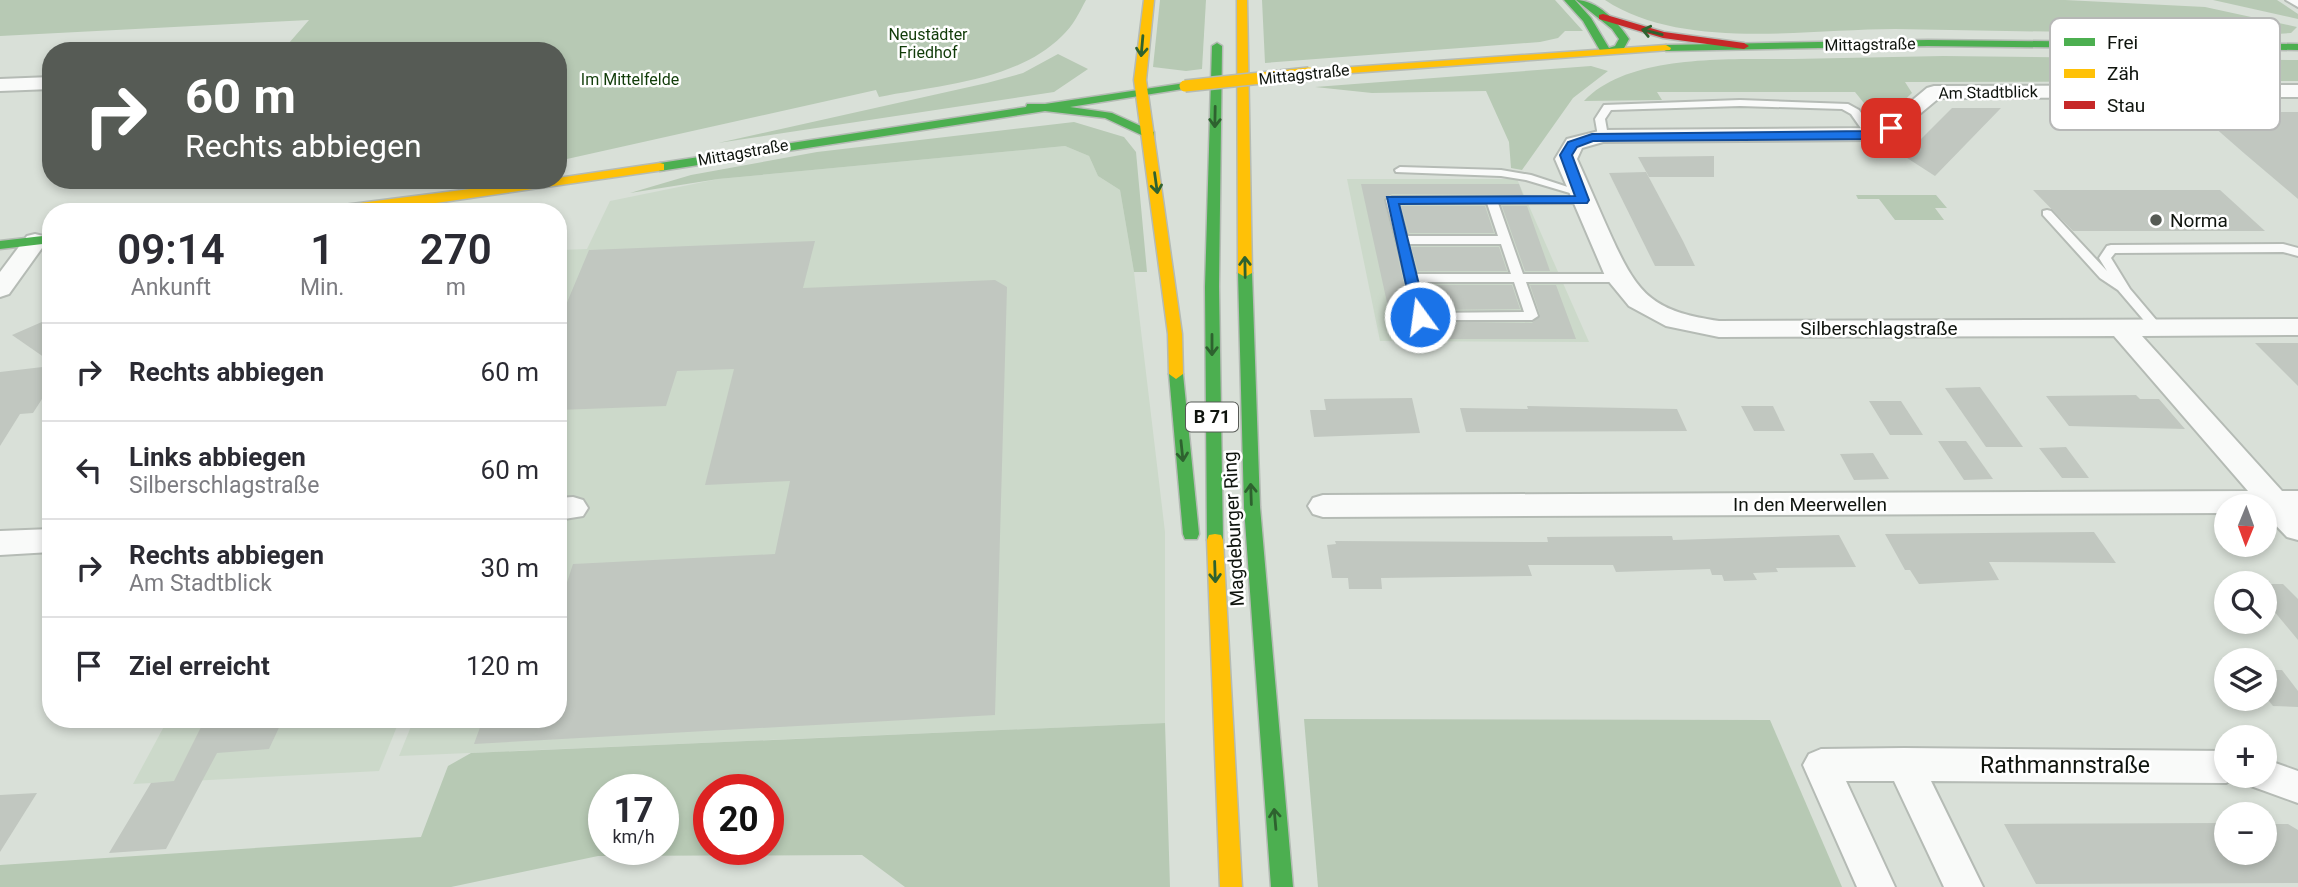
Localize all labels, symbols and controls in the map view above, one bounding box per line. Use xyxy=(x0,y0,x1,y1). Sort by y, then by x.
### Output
legend xyxy=(2050,18,2280,130)
park label: Neustädter Friedhof xyxy=(888,25,968,62)
one-way arrow xyxy=(1641,25,1664,38)
text: Frei xyxy=(2107,31,2138,54)
one-way arrow xyxy=(1135,34,1148,56)
street label: Mittagstraße xyxy=(1824,34,1916,55)
street label: Mittagstraße xyxy=(1258,60,1350,89)
text: Zäh xyxy=(2107,62,2139,85)
text: 60 m xyxy=(185,68,296,125)
icon: right xyxy=(70,70,161,161)
park label: Im Mittelfelde xyxy=(581,70,679,89)
street label: Am Stadtblick xyxy=(1938,82,2039,103)
text: Stau xyxy=(2107,94,2145,117)
pin xyxy=(1861,98,1921,158)
one-way arrow xyxy=(1209,105,1222,128)
icon: arrive xyxy=(1872,109,1910,147)
text: Rechts abbiegen xyxy=(185,127,422,165)
street label: Mittagstraße xyxy=(696,135,790,170)
one-way arrow xyxy=(1150,171,1163,194)
place label: Norma xyxy=(2170,209,2228,232)
marker: Norma xyxy=(2148,212,2164,228)
text: 09:14 xyxy=(117,225,225,274)
text: 1 xyxy=(310,225,334,274)
text: 270 xyxy=(420,225,492,274)
one-way arrow xyxy=(1238,256,1251,279)
text: Ankunft xyxy=(131,274,211,301)
text: Min. xyxy=(300,274,344,301)
text: m xyxy=(446,274,466,301)
position arrow xyxy=(1383,280,1457,354)
street label: Silberschlagstraße xyxy=(1800,317,1958,340)
one-way arrow xyxy=(1205,333,1219,356)
icon: right xyxy=(70,353,108,391)
text: Rechts abbiegen xyxy=(129,357,324,387)
text: 60 m xyxy=(481,357,539,387)
road number: B 71 xyxy=(1186,402,1238,432)
one-way arrow xyxy=(1176,439,1189,462)
text: Links abbiegen xyxy=(129,442,306,472)
icon: left xyxy=(70,451,108,489)
street label: Magdeburger Ring xyxy=(1218,451,1249,607)
text: 60 m xyxy=(481,455,539,485)
text: Silberschlagstraße xyxy=(129,472,319,499)
one-way arrow xyxy=(1245,483,1258,506)
street label: In den Meerwellen xyxy=(1733,493,1887,516)
north arrow xyxy=(2214,494,2277,556)
map controls xyxy=(2214,494,2277,865)
text: Rechts abbiegen xyxy=(129,540,324,570)
icon: right xyxy=(70,549,108,587)
text: 30 m xyxy=(481,553,539,583)
one-way arrow xyxy=(1209,560,1222,583)
text: Am Stadtblick xyxy=(129,570,272,597)
button: search xyxy=(2214,571,2277,634)
icon: arrive xyxy=(70,647,108,685)
button: layers xyxy=(2214,648,2277,711)
text: Ziel erreicht xyxy=(129,651,270,681)
text: 120 m xyxy=(466,651,539,681)
button: + xyxy=(2214,725,2277,788)
street label: Rathmannstraße xyxy=(1980,752,2150,779)
speed limit sign: 20 xyxy=(693,774,784,865)
text: 17 xyxy=(613,790,654,831)
button: − xyxy=(2214,802,2277,865)
one-way arrow xyxy=(1268,808,1281,831)
text: km/h xyxy=(612,826,655,847)

